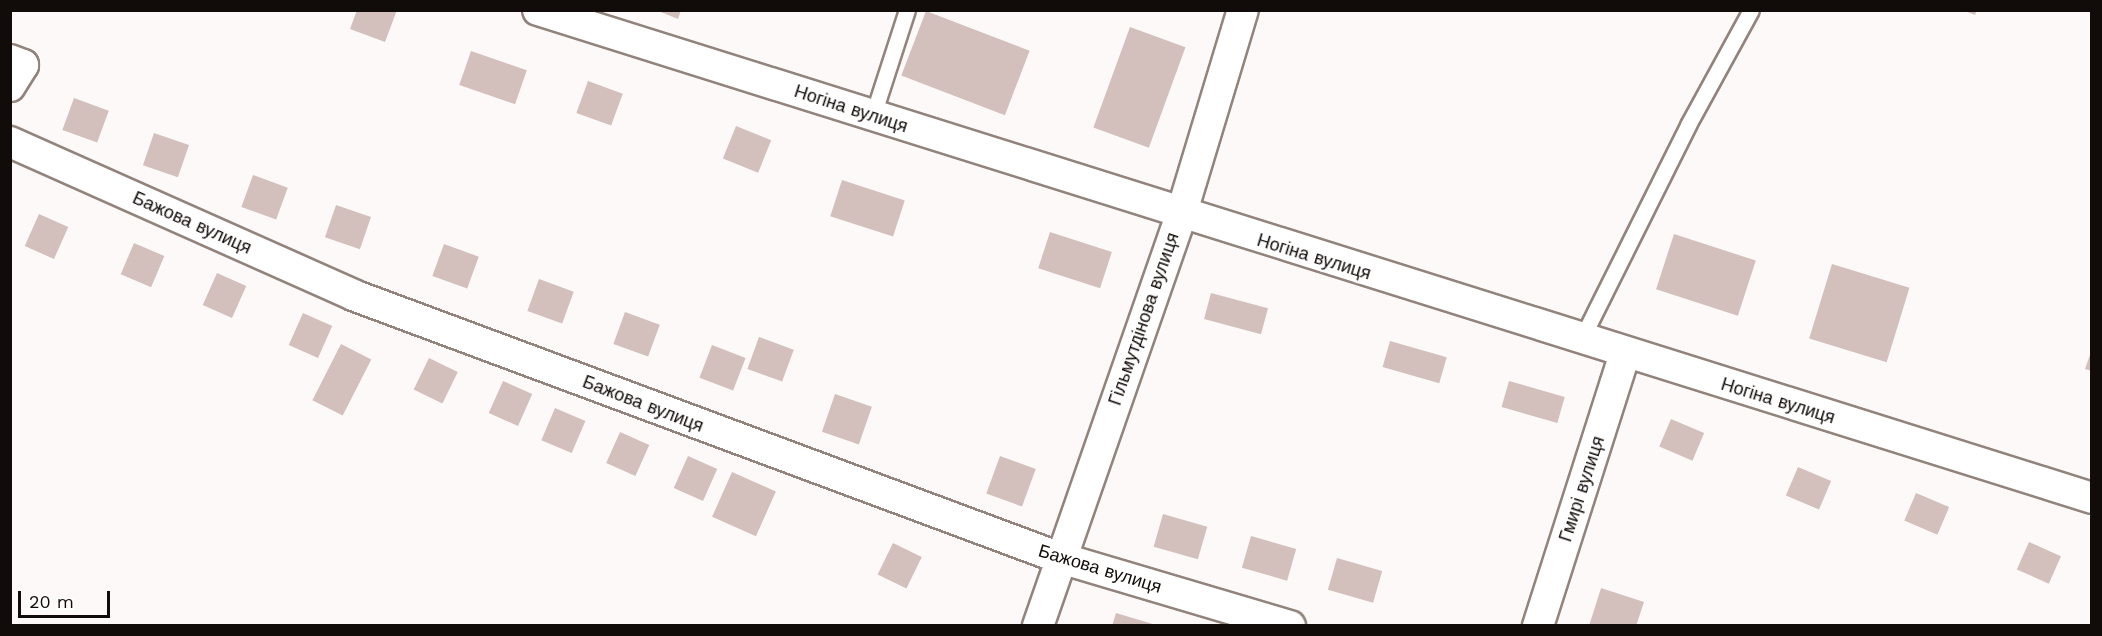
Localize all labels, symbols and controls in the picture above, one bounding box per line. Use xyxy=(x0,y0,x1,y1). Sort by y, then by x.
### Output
street label: Ногіна вулиця xyxy=(792,80,910,138)
street label: Бажова вулиця xyxy=(129,187,255,259)
street label: Ногіна вулиця xyxy=(1254,229,1374,285)
street label: Гільмутдінова вулиця xyxy=(1104,230,1184,408)
street label: Бажова вулиця xyxy=(579,371,707,437)
street label: Ногіна вулиця xyxy=(1718,373,1838,429)
street label: Гмирі вулиця xyxy=(1555,433,1609,545)
street label: Бажова вулиця xyxy=(1036,540,1164,598)
scale bar xyxy=(21,579,112,617)
text: 20 m xyxy=(29,591,74,612)

